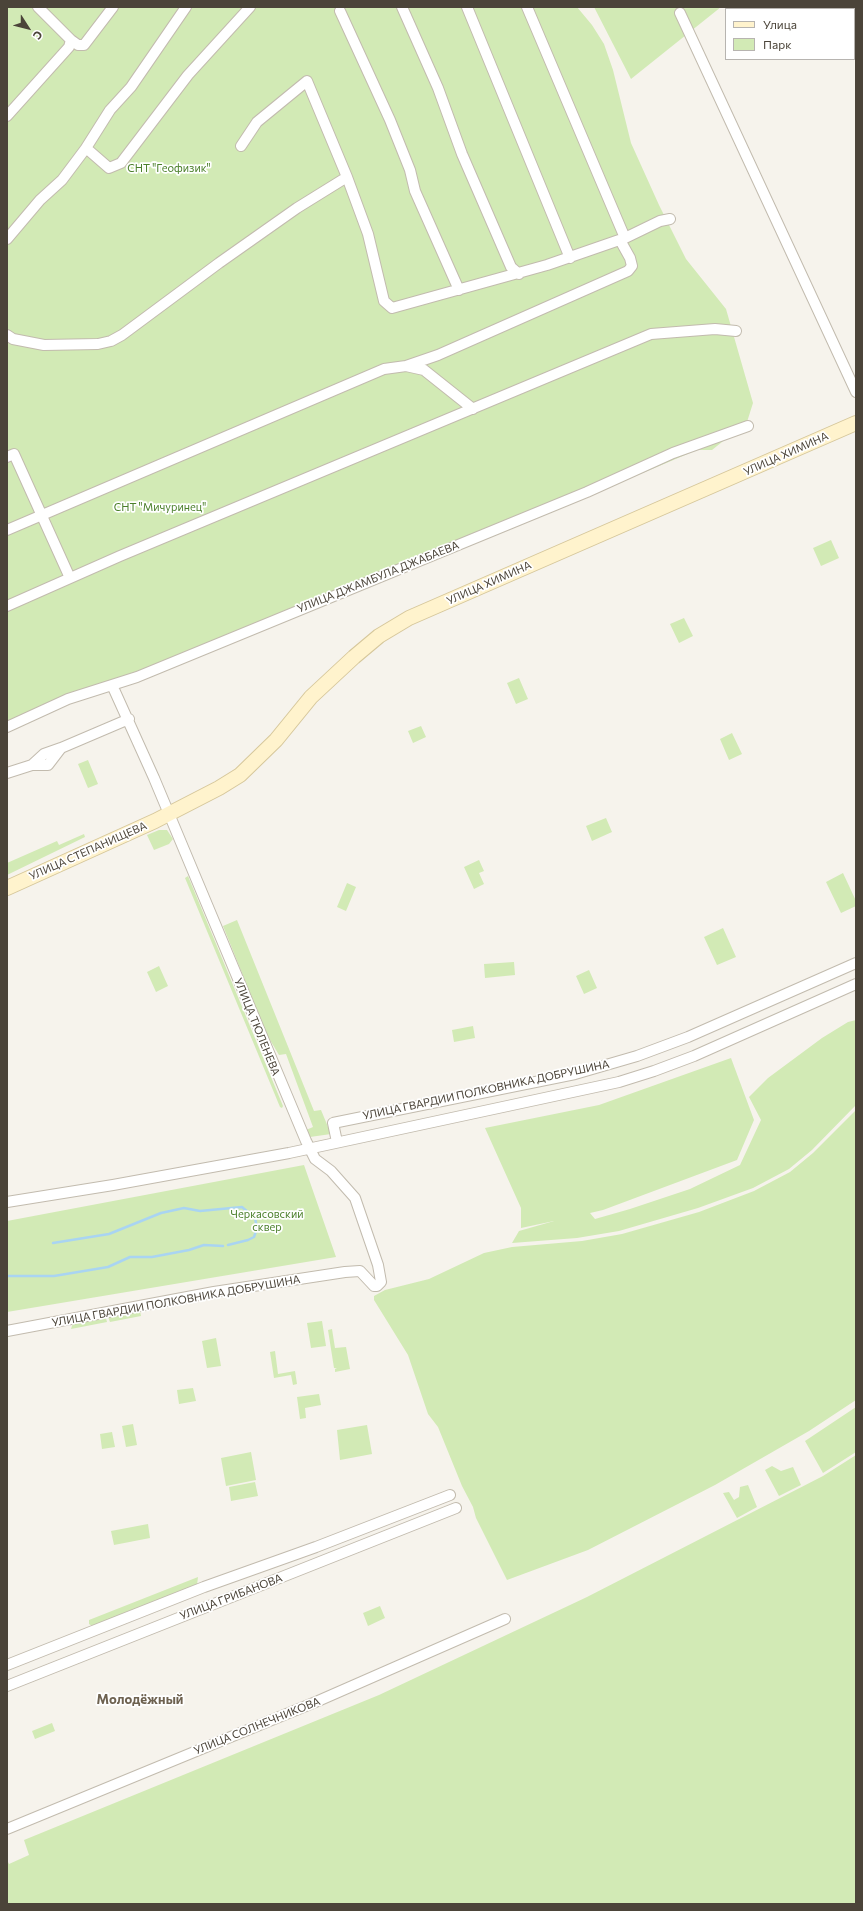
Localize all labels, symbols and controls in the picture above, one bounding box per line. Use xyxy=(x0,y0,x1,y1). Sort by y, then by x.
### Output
north arrow xyxy=(8,8,48,48)
legend xyxy=(725,8,855,60)
text: Улица xyxy=(763,17,797,31)
text: С xyxy=(31,28,46,42)
text: Парк xyxy=(763,37,792,51)
park label: СНТ "Геофизик" xyxy=(127,161,211,175)
street label: УЛИЦА ХИМИНА xyxy=(742,429,830,479)
park label: СНТ "Мичуринец" xyxy=(114,500,206,514)
street label: УЛИЦА ДЖАМБУЛА ДЖАБАЕВА xyxy=(295,538,461,616)
street label: УЛИЦА ХИМИНА xyxy=(445,558,533,608)
street label: УЛИЦА СТЕПАНИЩЕВА xyxy=(27,819,149,883)
street label: УЛИЦА ТЮЛЕНЕВА xyxy=(231,976,283,1078)
street label: УЛИЦА ГВАРДИИ ПОЛКОВНИКА ДОБРУШИНА xyxy=(361,1057,611,1123)
park label: Черкасовский сквер xyxy=(230,1207,304,1233)
street label: УЛИЦА ГВАРДИИ ПОЛКОВНИКА ДОБРУШИНА xyxy=(51,1273,301,1329)
street label: УЛИЦА ГРИБАНОВА xyxy=(178,1571,284,1623)
district label: Молодёжный xyxy=(97,1692,183,1708)
street label: УЛИЦА СОЛНЕЧНИКОВА xyxy=(192,1695,322,1757)

